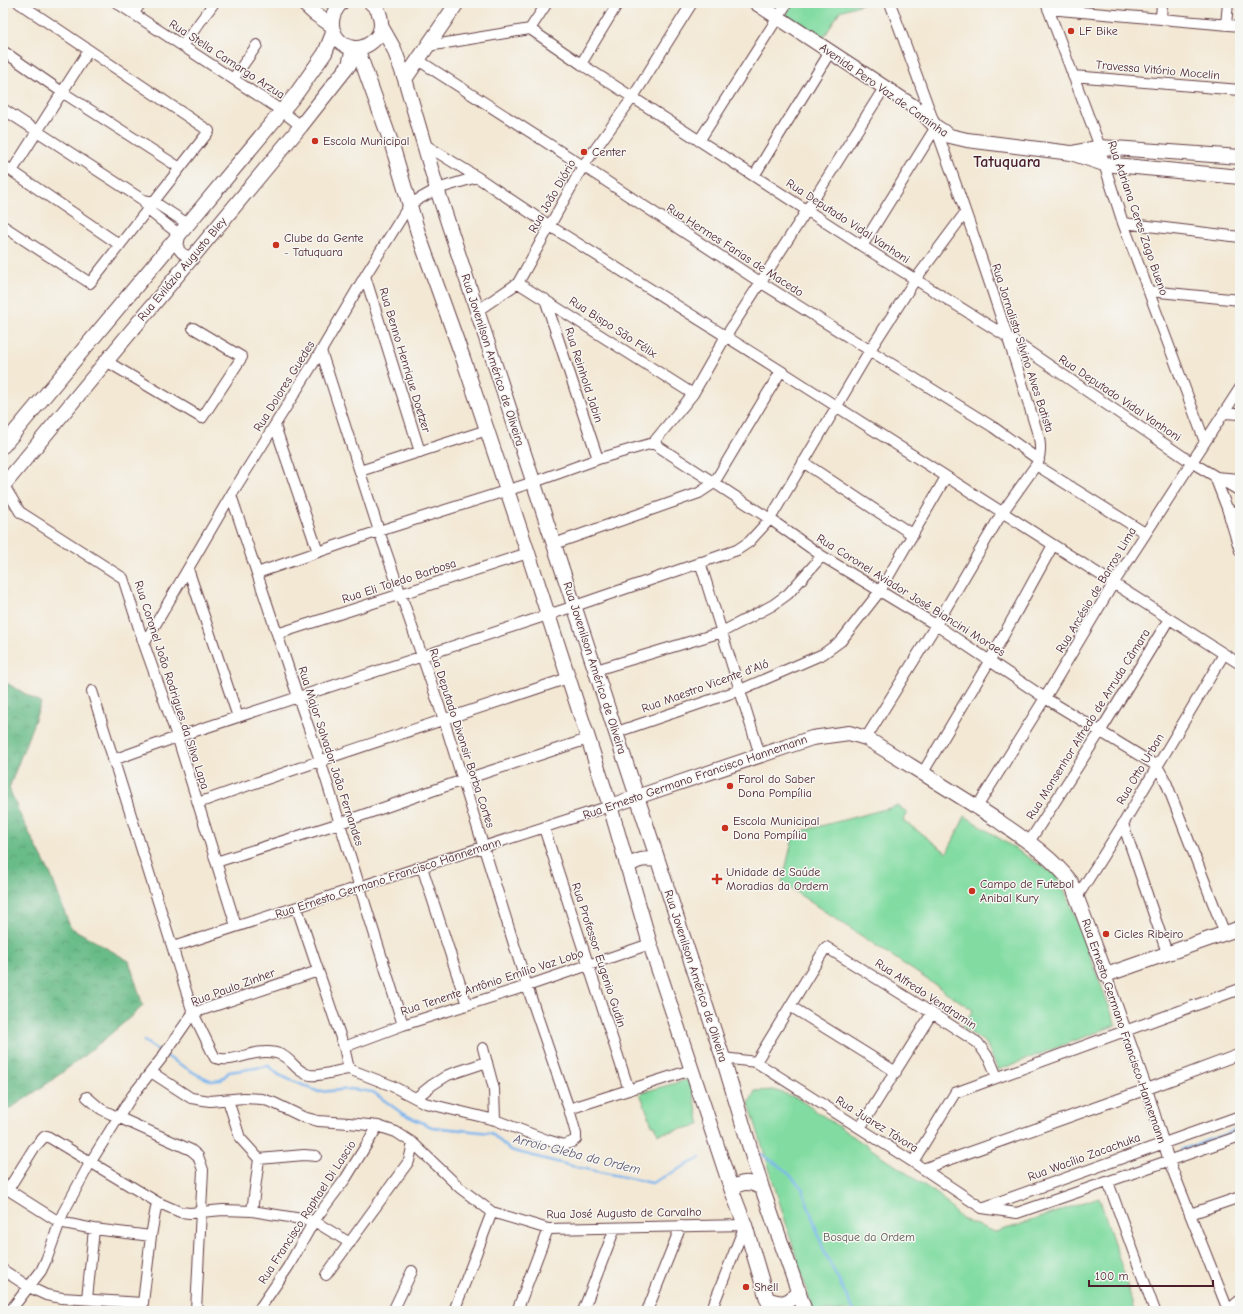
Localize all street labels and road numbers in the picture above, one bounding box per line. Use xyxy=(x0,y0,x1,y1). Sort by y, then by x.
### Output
street label: Rua Stella Camargo Arzua xyxy=(167,16,287,102)
street label: Avenida Pero Vaz de Caminha xyxy=(817,40,951,140)
street label: Travessa Vitório Mocelin xyxy=(1095,58,1221,82)
street label: Rua Adriana Ceres Zago Bueno xyxy=(1105,139,1171,297)
street label: Rua João Diório xyxy=(525,157,579,235)
street label: Rua Deputado Vidal Vanhoni xyxy=(784,176,912,266)
street label: Rua Hermes Farias de Macedo xyxy=(664,201,806,299)
street label: Rua Evilázio Augusto Bley xyxy=(135,214,230,324)
street label: Rua Jornalista Silvino Alves Batista xyxy=(989,262,1057,434)
street label: Rua Jovenilson Américo de Oliveira xyxy=(459,272,527,448)
street label: Rua Benno Henrique Doetzer xyxy=(376,286,434,434)
street label: Rua Bispo São Félix xyxy=(566,293,660,361)
street label: Rua Reinhold Jabin xyxy=(562,326,606,424)
street label: Rua Dolores Guedes xyxy=(251,338,317,434)
street label: Rua Deputado Vidal Vanhoni xyxy=(1056,352,1184,444)
street label: Rua Arcésio de Barros Lima xyxy=(1053,525,1139,655)
street label: Rua Coronel Aviador José Biancini Moraes xyxy=(814,531,1008,659)
street label: Rua Eli Toledo Barbosa xyxy=(340,556,458,606)
street label: Rua Coronel João Rodrigues da Silva Lapa xyxy=(132,579,212,791)
street label: Rua Jovenilson Américo de Oliveira xyxy=(561,580,629,756)
street label: Rua Monsenhor Alfredo de Arruda Câmara xyxy=(1023,626,1153,822)
street label: Rua Deputado Divonsir Borba Cortes xyxy=(426,647,498,829)
street label: Rua Maestro Vicente d'Aló xyxy=(639,656,771,716)
street label: Rua Major Salvador João Fernandes xyxy=(295,665,367,847)
street label: Rua Otto Urban xyxy=(1113,731,1167,807)
street label: Rua Ernesto Germano Francisco Hannemann xyxy=(581,732,809,822)
street label: Rua Ernesto Germano Francisco Hannemann xyxy=(273,835,503,921)
street label: Rua Professor Eugenio Gudin xyxy=(569,881,629,1029)
street label: Rua Jovenilson Américo de Oliveira xyxy=(662,888,730,1064)
street label: Rua Ernesto Germano Francisco Hannemann xyxy=(1079,917,1169,1145)
street label: Rua Tenente Antônio Emílio Vaz Lobo xyxy=(399,946,585,1018)
street label: Rua Alfredo Vendramin xyxy=(873,956,979,1032)
street label: Rua Paulo Zinher xyxy=(189,965,277,1009)
street label: Rua Juarez Távora xyxy=(833,1093,921,1155)
street label: Rua Wacílio Zacachuka xyxy=(1026,1130,1142,1184)
street label: Rua Francisco Raphael Di Lascio xyxy=(255,1138,359,1286)
street label: Rua José Augusto de Carvalho xyxy=(546,1205,702,1221)

